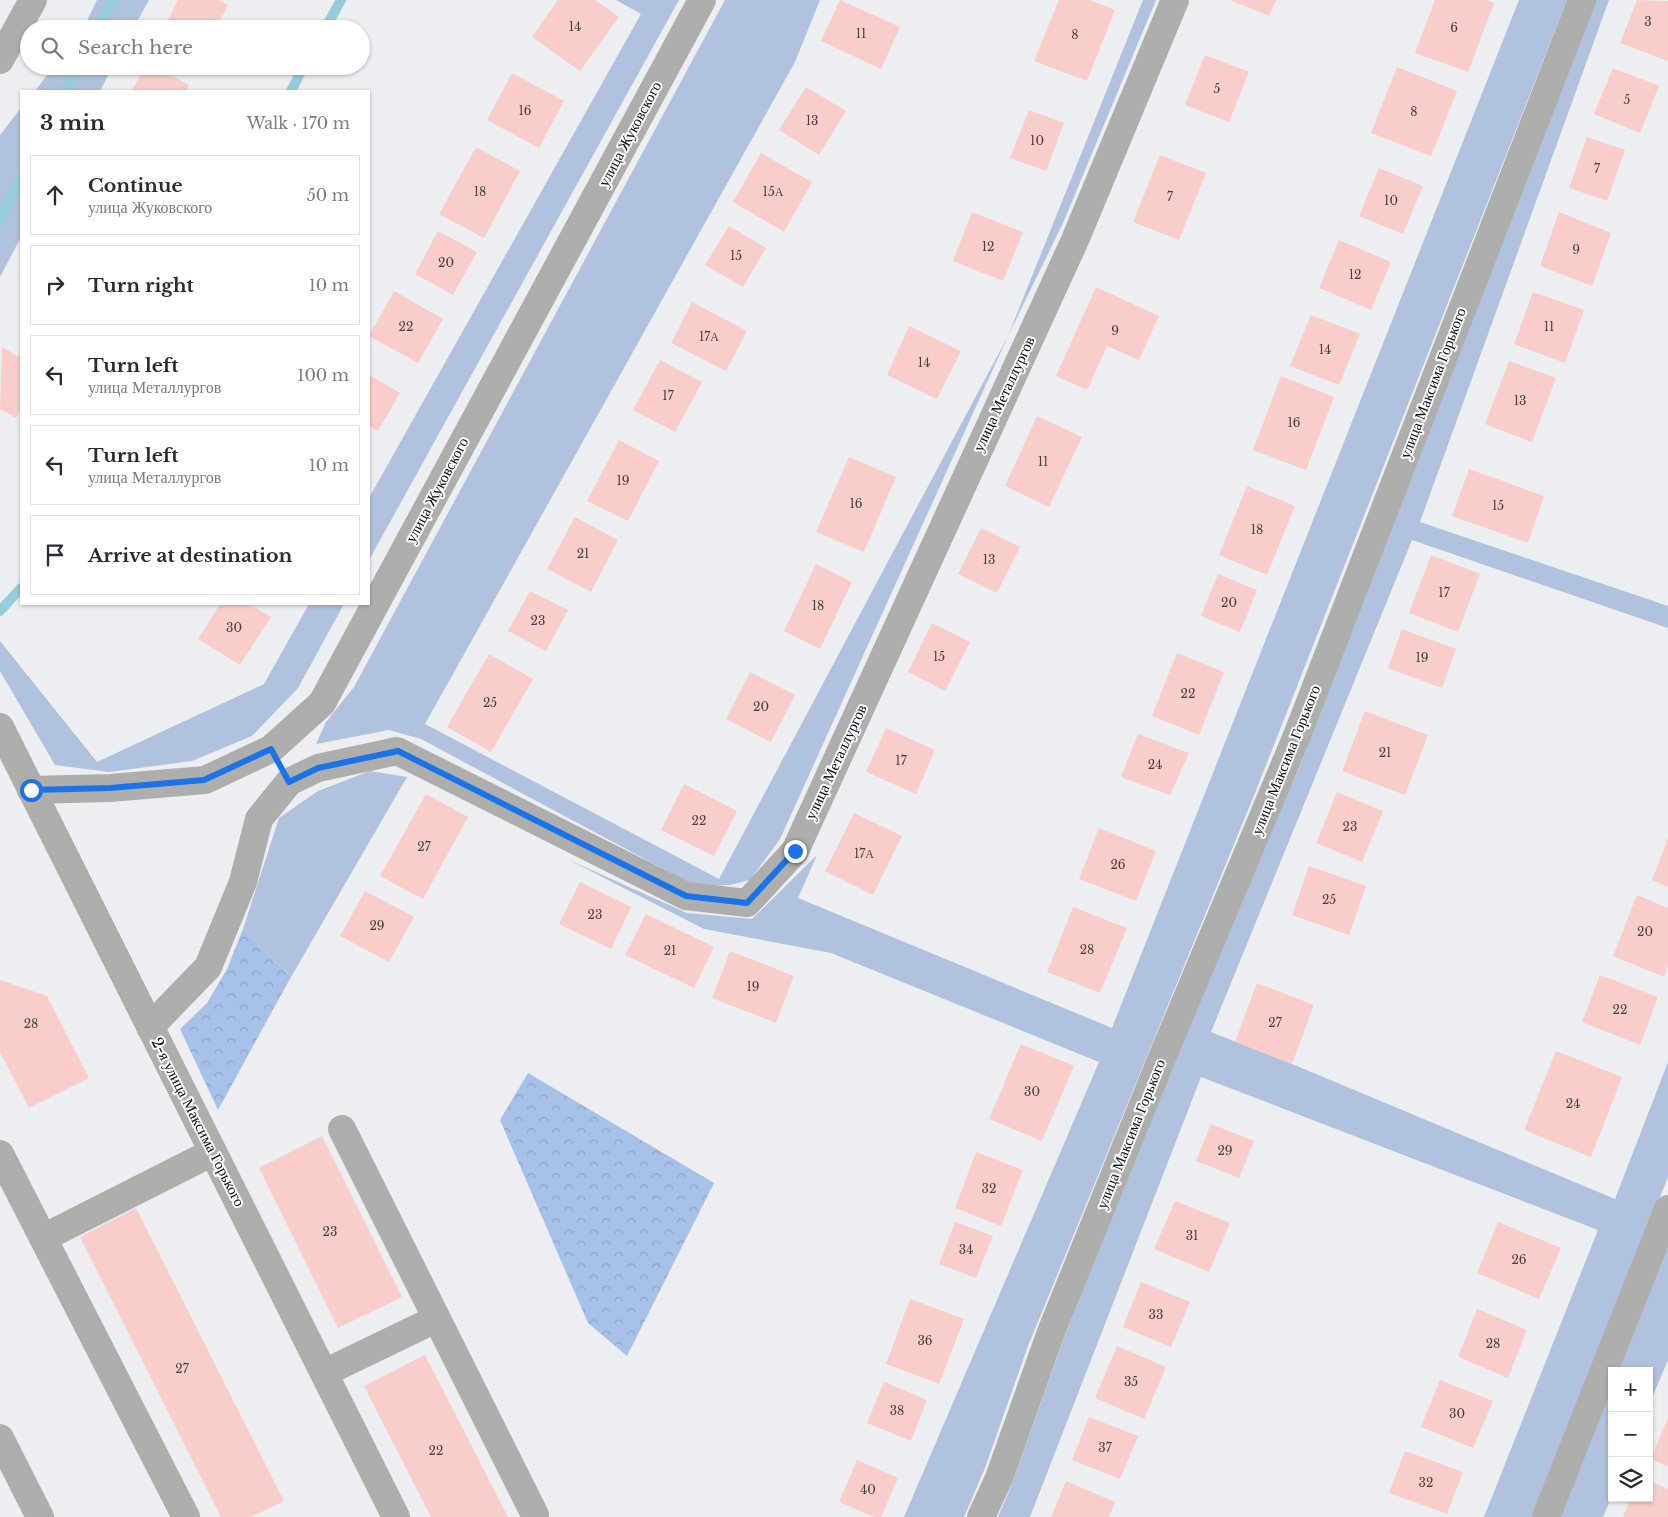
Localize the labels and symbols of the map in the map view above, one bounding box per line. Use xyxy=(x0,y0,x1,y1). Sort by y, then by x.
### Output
house number: 3 xyxy=(1644,14,1652,29)
house number: 14 xyxy=(569,19,581,34)
house number: 6 xyxy=(1450,20,1458,35)
house number: 11 xyxy=(856,26,866,41)
house number: 8 xyxy=(1071,27,1079,42)
street label: улица Жуковского xyxy=(594,78,665,190)
house number: 5 xyxy=(1214,81,1221,96)
house number: 5 xyxy=(1624,92,1631,107)
house number: 16 xyxy=(518,103,532,118)
house number: 8 xyxy=(1410,104,1418,119)
house number: 13 xyxy=(806,113,818,128)
house number: 10 xyxy=(1030,133,1044,148)
house number: 7 xyxy=(1594,161,1601,176)
house number: 18 xyxy=(474,184,486,199)
house number: 15А xyxy=(763,184,784,199)
house number: 7 xyxy=(1167,189,1174,204)
house number: 10 xyxy=(1384,193,1398,208)
house number: 12 xyxy=(982,239,994,254)
house number: 9 xyxy=(1572,242,1580,257)
house number: 15 xyxy=(730,248,742,263)
house number: 20 xyxy=(438,255,454,270)
house number: 12 xyxy=(1349,267,1361,282)
street label: улица Максима Горького xyxy=(1395,305,1470,461)
house number: 22 xyxy=(399,319,413,334)
house number: 11 xyxy=(1544,319,1554,334)
house number: 9 xyxy=(1111,323,1119,338)
house number: 17А xyxy=(699,329,719,344)
street label: улица Металлургов xyxy=(969,333,1039,454)
house number: 14 xyxy=(1319,342,1331,357)
house number: 14 xyxy=(918,355,930,370)
house number: 17 xyxy=(662,388,675,403)
house number: 13 xyxy=(1514,393,1526,408)
house number: 16 xyxy=(1287,415,1301,430)
street label: улица Жуковского xyxy=(401,434,472,546)
house number: 11 xyxy=(1038,454,1048,469)
house number: 19 xyxy=(616,473,630,488)
house number: 16 xyxy=(849,496,863,511)
house number: 15 xyxy=(1492,498,1504,513)
house number: 18 xyxy=(1251,522,1263,537)
house number: 21 xyxy=(577,546,589,561)
house number: 13 xyxy=(983,552,995,567)
house number: 17 xyxy=(1438,585,1451,600)
house number: 20 xyxy=(1221,595,1237,610)
house number: 18 xyxy=(812,598,824,613)
house number: 23 xyxy=(531,613,545,628)
house number: 30 xyxy=(226,620,242,635)
house number: 15 xyxy=(933,649,945,664)
house number: 19 xyxy=(1415,650,1429,665)
street label: улица Максима Горького xyxy=(1247,682,1324,837)
house number: 22 xyxy=(1181,686,1195,701)
house number: 25 xyxy=(483,695,497,710)
house number: 20 xyxy=(753,699,769,714)
street label: улица Металлургов xyxy=(801,701,871,822)
house number: 21 xyxy=(1379,745,1391,760)
house number: 17 xyxy=(895,753,908,768)
house number: 24 xyxy=(1148,757,1162,772)
route start xyxy=(20,779,43,802)
house number: 22 xyxy=(692,813,706,828)
house number: 23 xyxy=(1343,819,1357,834)
house number: 27 xyxy=(417,839,432,854)
route end xyxy=(784,840,807,863)
house number: 17А xyxy=(854,846,874,861)
house number: 26 xyxy=(1110,857,1126,872)
house number: 25 xyxy=(1322,892,1336,907)
house number: 23 xyxy=(588,907,602,922)
house number: 29 xyxy=(369,918,385,933)
house number: 20 xyxy=(1637,924,1653,939)
house number: 28 xyxy=(1080,942,1094,957)
house number: 21 xyxy=(664,943,676,958)
house number: 19 xyxy=(746,979,760,994)
house number: 22 xyxy=(1613,1002,1627,1017)
house number: 27 xyxy=(1268,1015,1283,1030)
house number: 28 xyxy=(24,1016,38,1031)
street label: 2-я улица Максима Горького xyxy=(147,1034,249,1209)
street label: улица Максима Горького xyxy=(1092,1056,1169,1211)
house number: 30 xyxy=(1024,1084,1040,1099)
house number: 24 xyxy=(1566,1096,1580,1111)
house number: 29 xyxy=(1217,1143,1233,1158)
house number: 32 xyxy=(982,1181,996,1196)
house number: 23 xyxy=(323,1224,337,1239)
house number: 31 xyxy=(1186,1228,1198,1243)
house number: 34 xyxy=(959,1242,973,1257)
house number: 26 xyxy=(1511,1252,1527,1267)
house number: 33 xyxy=(1149,1307,1163,1322)
house number: 36 xyxy=(917,1333,933,1348)
house number: 28 xyxy=(1486,1336,1500,1351)
house number: 27 xyxy=(175,1361,190,1376)
house number: 35 xyxy=(1124,1374,1138,1389)
house number: 38 xyxy=(890,1403,904,1418)
house number: 30 xyxy=(1449,1406,1465,1421)
house number: 37 xyxy=(1098,1440,1113,1455)
house number: 22 xyxy=(429,1443,443,1458)
house number: 32 xyxy=(1419,1475,1433,1490)
house number: 40 xyxy=(860,1482,876,1497)

